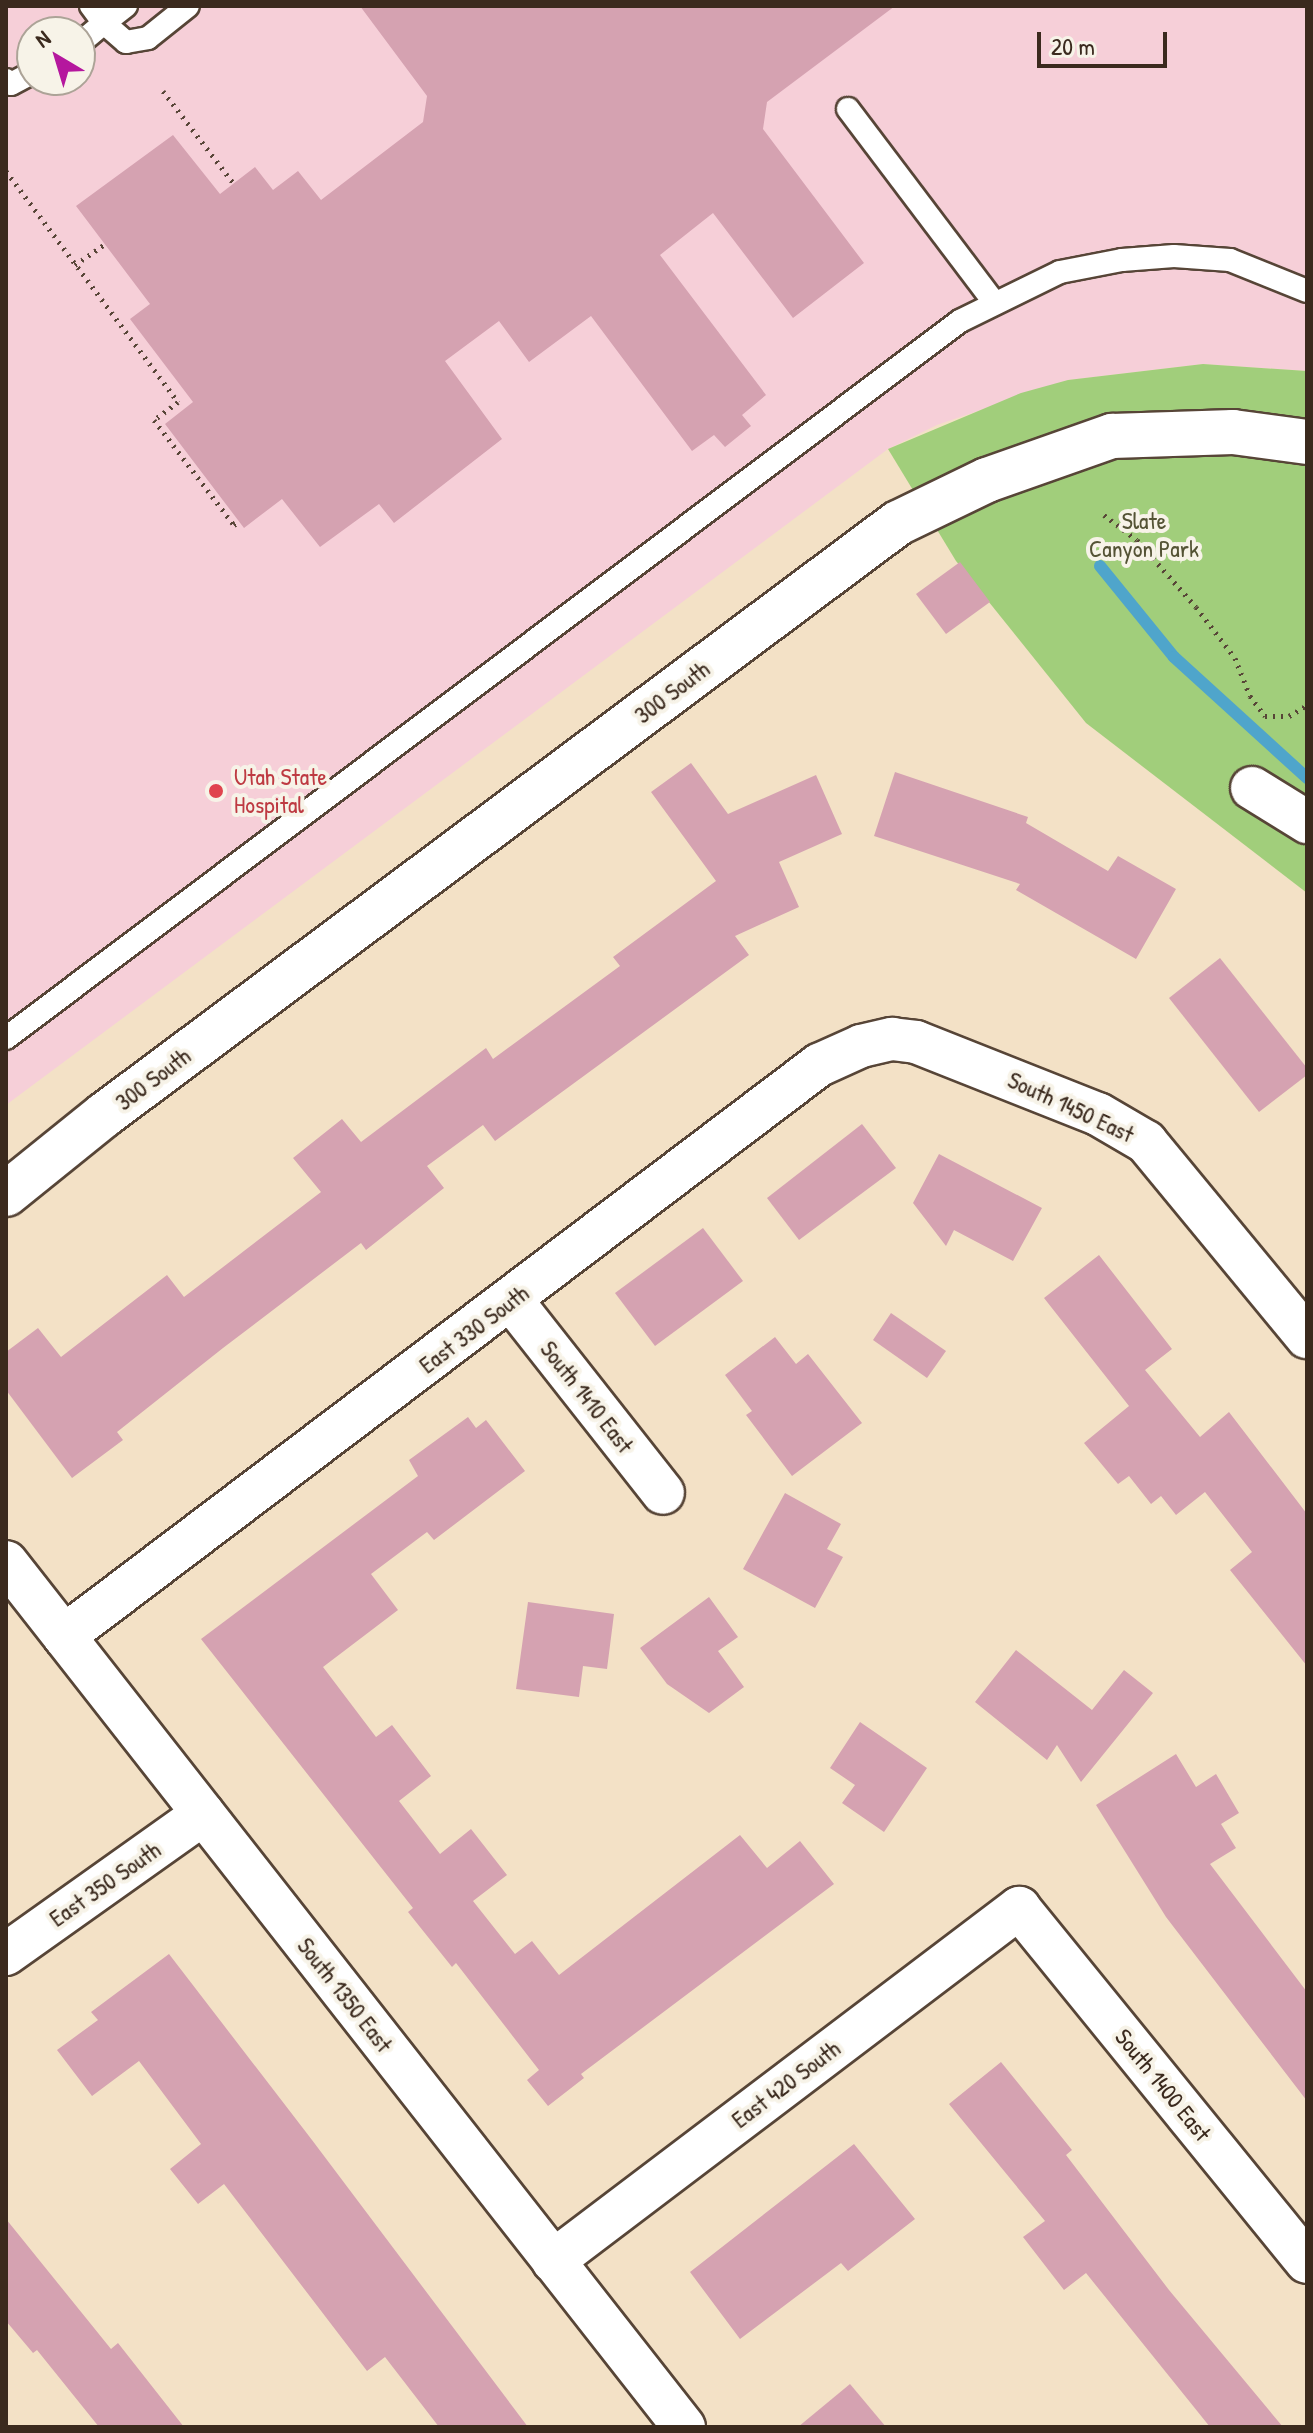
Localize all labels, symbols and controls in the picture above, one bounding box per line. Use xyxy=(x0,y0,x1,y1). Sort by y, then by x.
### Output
north arrow xyxy=(16,16,96,96)
scale bar xyxy=(1041,16,1171,66)
text: N xyxy=(29,23,56,54)
text: 20 m xyxy=(1051,30,1095,62)
park label: Slate Canyon Park xyxy=(1089,507,1199,563)
street label: 300 South xyxy=(629,655,715,729)
place label: Utah State Hospital xyxy=(234,763,327,819)
marker: Utah State Hospital xyxy=(205,780,227,802)
street label: 300 South xyxy=(110,1042,196,1116)
street label: South 1450 East xyxy=(1003,1065,1139,1149)
street label: East 330 South xyxy=(414,1279,534,1379)
street label: South 1410 East xyxy=(534,1335,640,1459)
street label: East 350 South xyxy=(44,1835,166,1933)
street label: South 1350 East xyxy=(291,1932,399,2058)
street label: South 1400 East xyxy=(1109,2023,1217,2147)
street label: East 420 South xyxy=(726,2034,846,2134)

